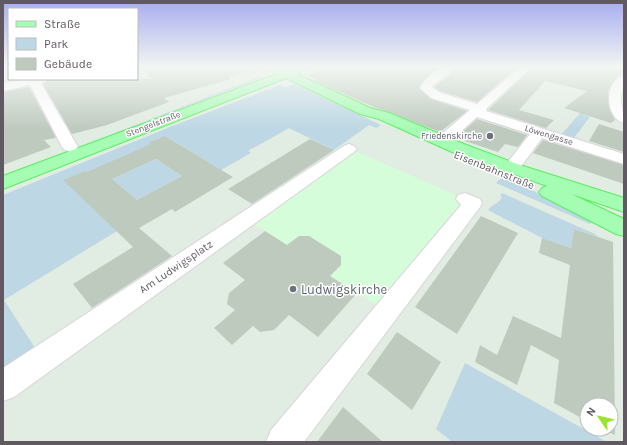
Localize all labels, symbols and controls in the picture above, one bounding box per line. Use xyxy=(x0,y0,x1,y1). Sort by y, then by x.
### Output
legend xyxy=(8,8,138,80)
text: Straße xyxy=(44,17,80,31)
text: Park xyxy=(44,37,69,51)
text: Gebäude xyxy=(44,57,92,71)
street label: Stengelstraße xyxy=(124,109,182,139)
street label: Löwengasse xyxy=(524,123,575,147)
place label: Friedenskirche xyxy=(421,131,482,141)
marker: Friedenskirche xyxy=(485,131,495,141)
street label: Eisenbahnstraße xyxy=(452,148,536,192)
street label: Am Ludwigsplatz xyxy=(137,238,215,296)
place label: Ludwigskirche xyxy=(301,282,388,297)
marker: Ludwigskirche xyxy=(288,284,298,294)
north arrow xyxy=(579,397,619,437)
text: N xyxy=(584,405,599,419)

